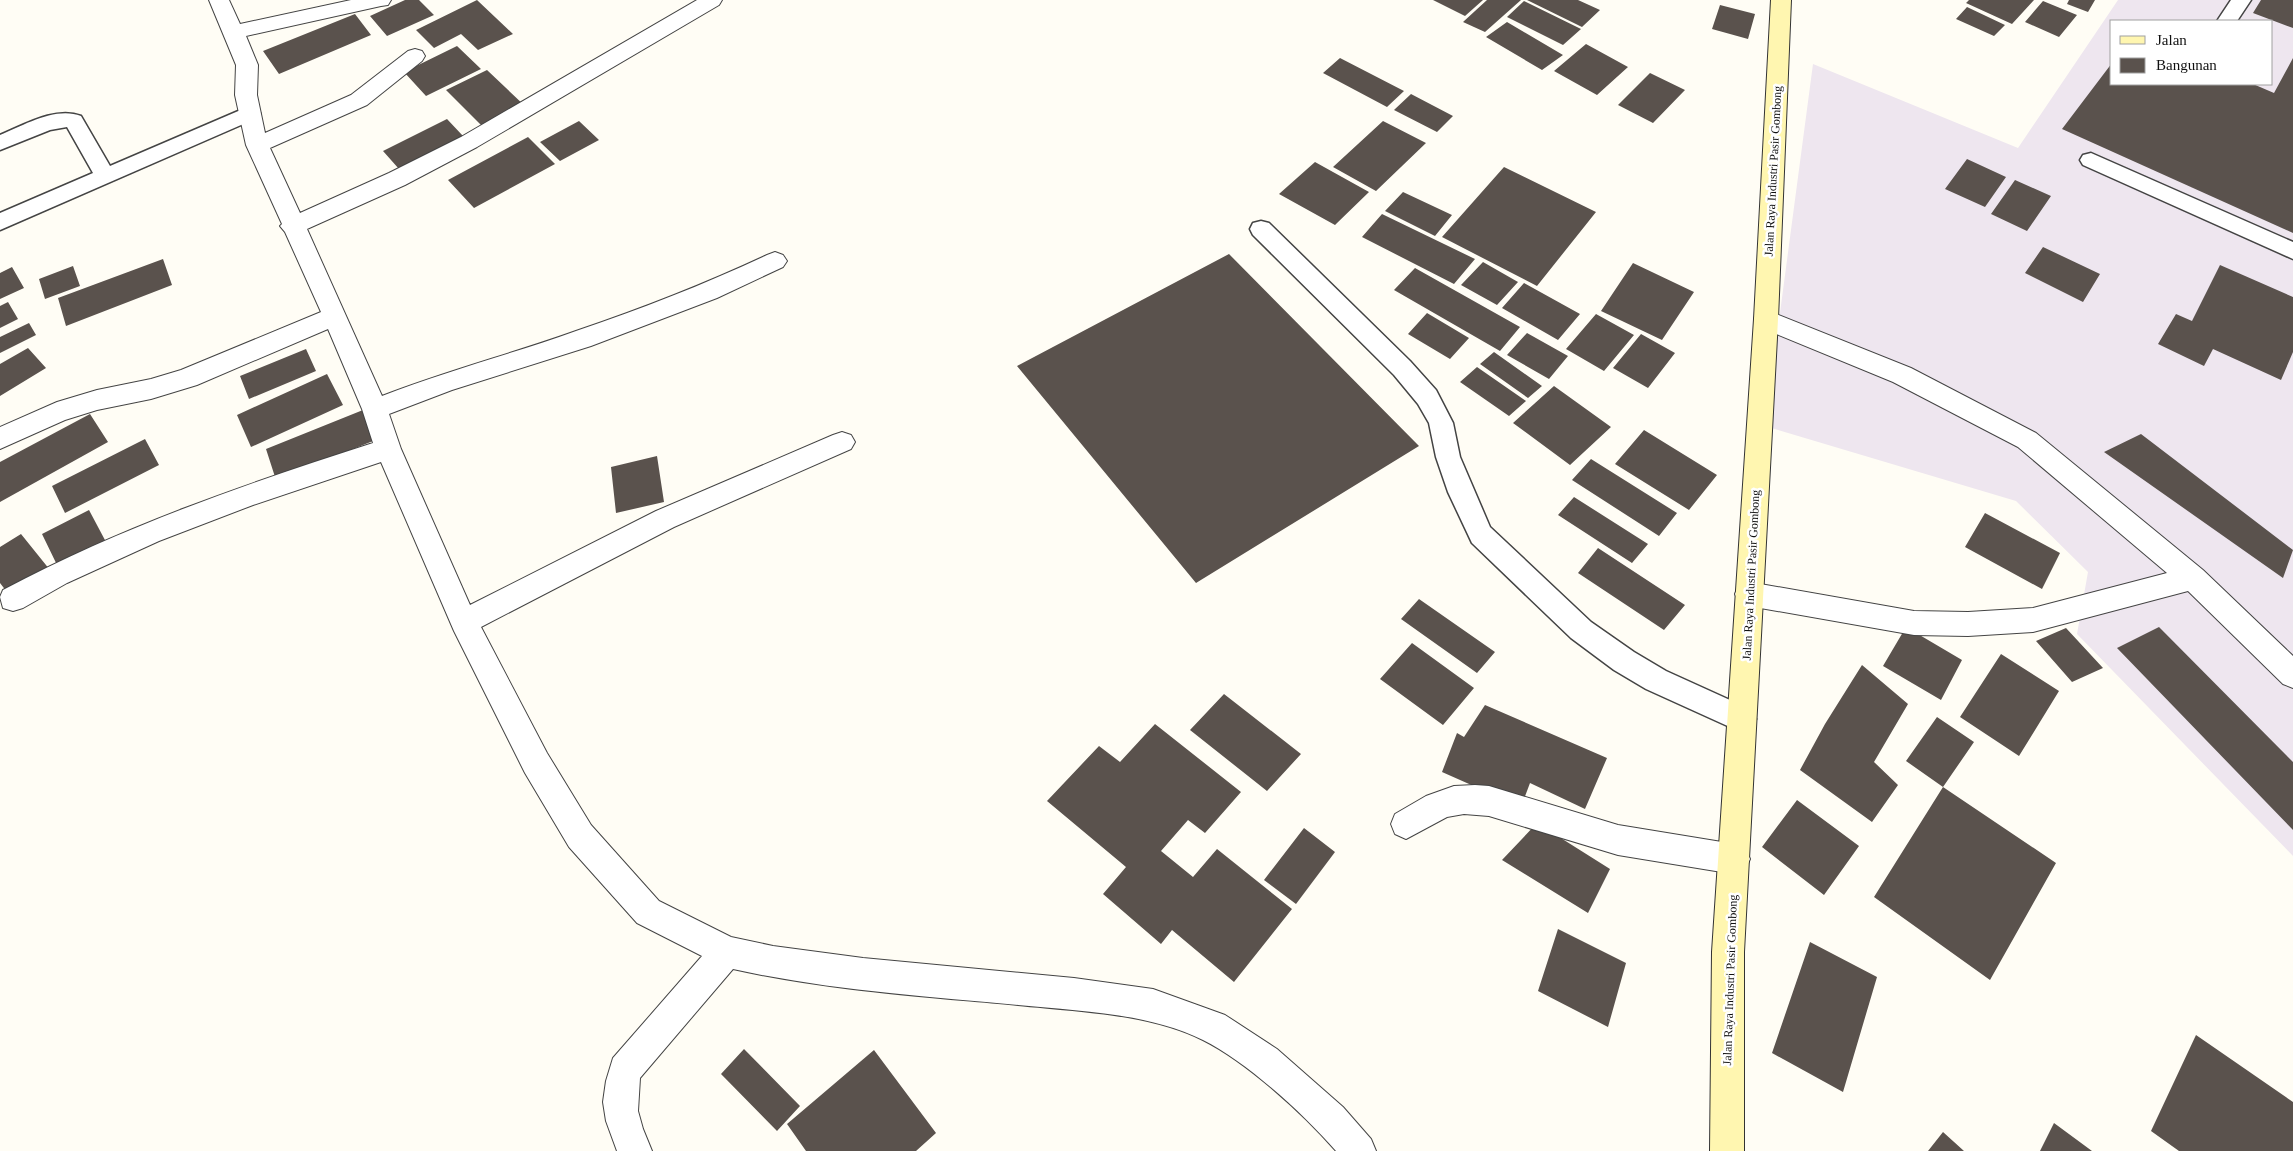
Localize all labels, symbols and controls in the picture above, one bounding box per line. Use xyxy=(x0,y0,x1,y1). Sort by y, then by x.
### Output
legend xyxy=(2110,20,2273,85)
text: Jalan xyxy=(2156,32,2187,48)
text: Bangunan xyxy=(2156,57,2217,73)
street label: Jalan Raya Industri Pasir Gombong xyxy=(1762,85,1784,257)
street label: Jalan Raya Industri Pasir Gombong xyxy=(1740,489,1762,661)
street label: Jalan Raya Industri Pasir Gombong xyxy=(1720,894,1740,1066)

